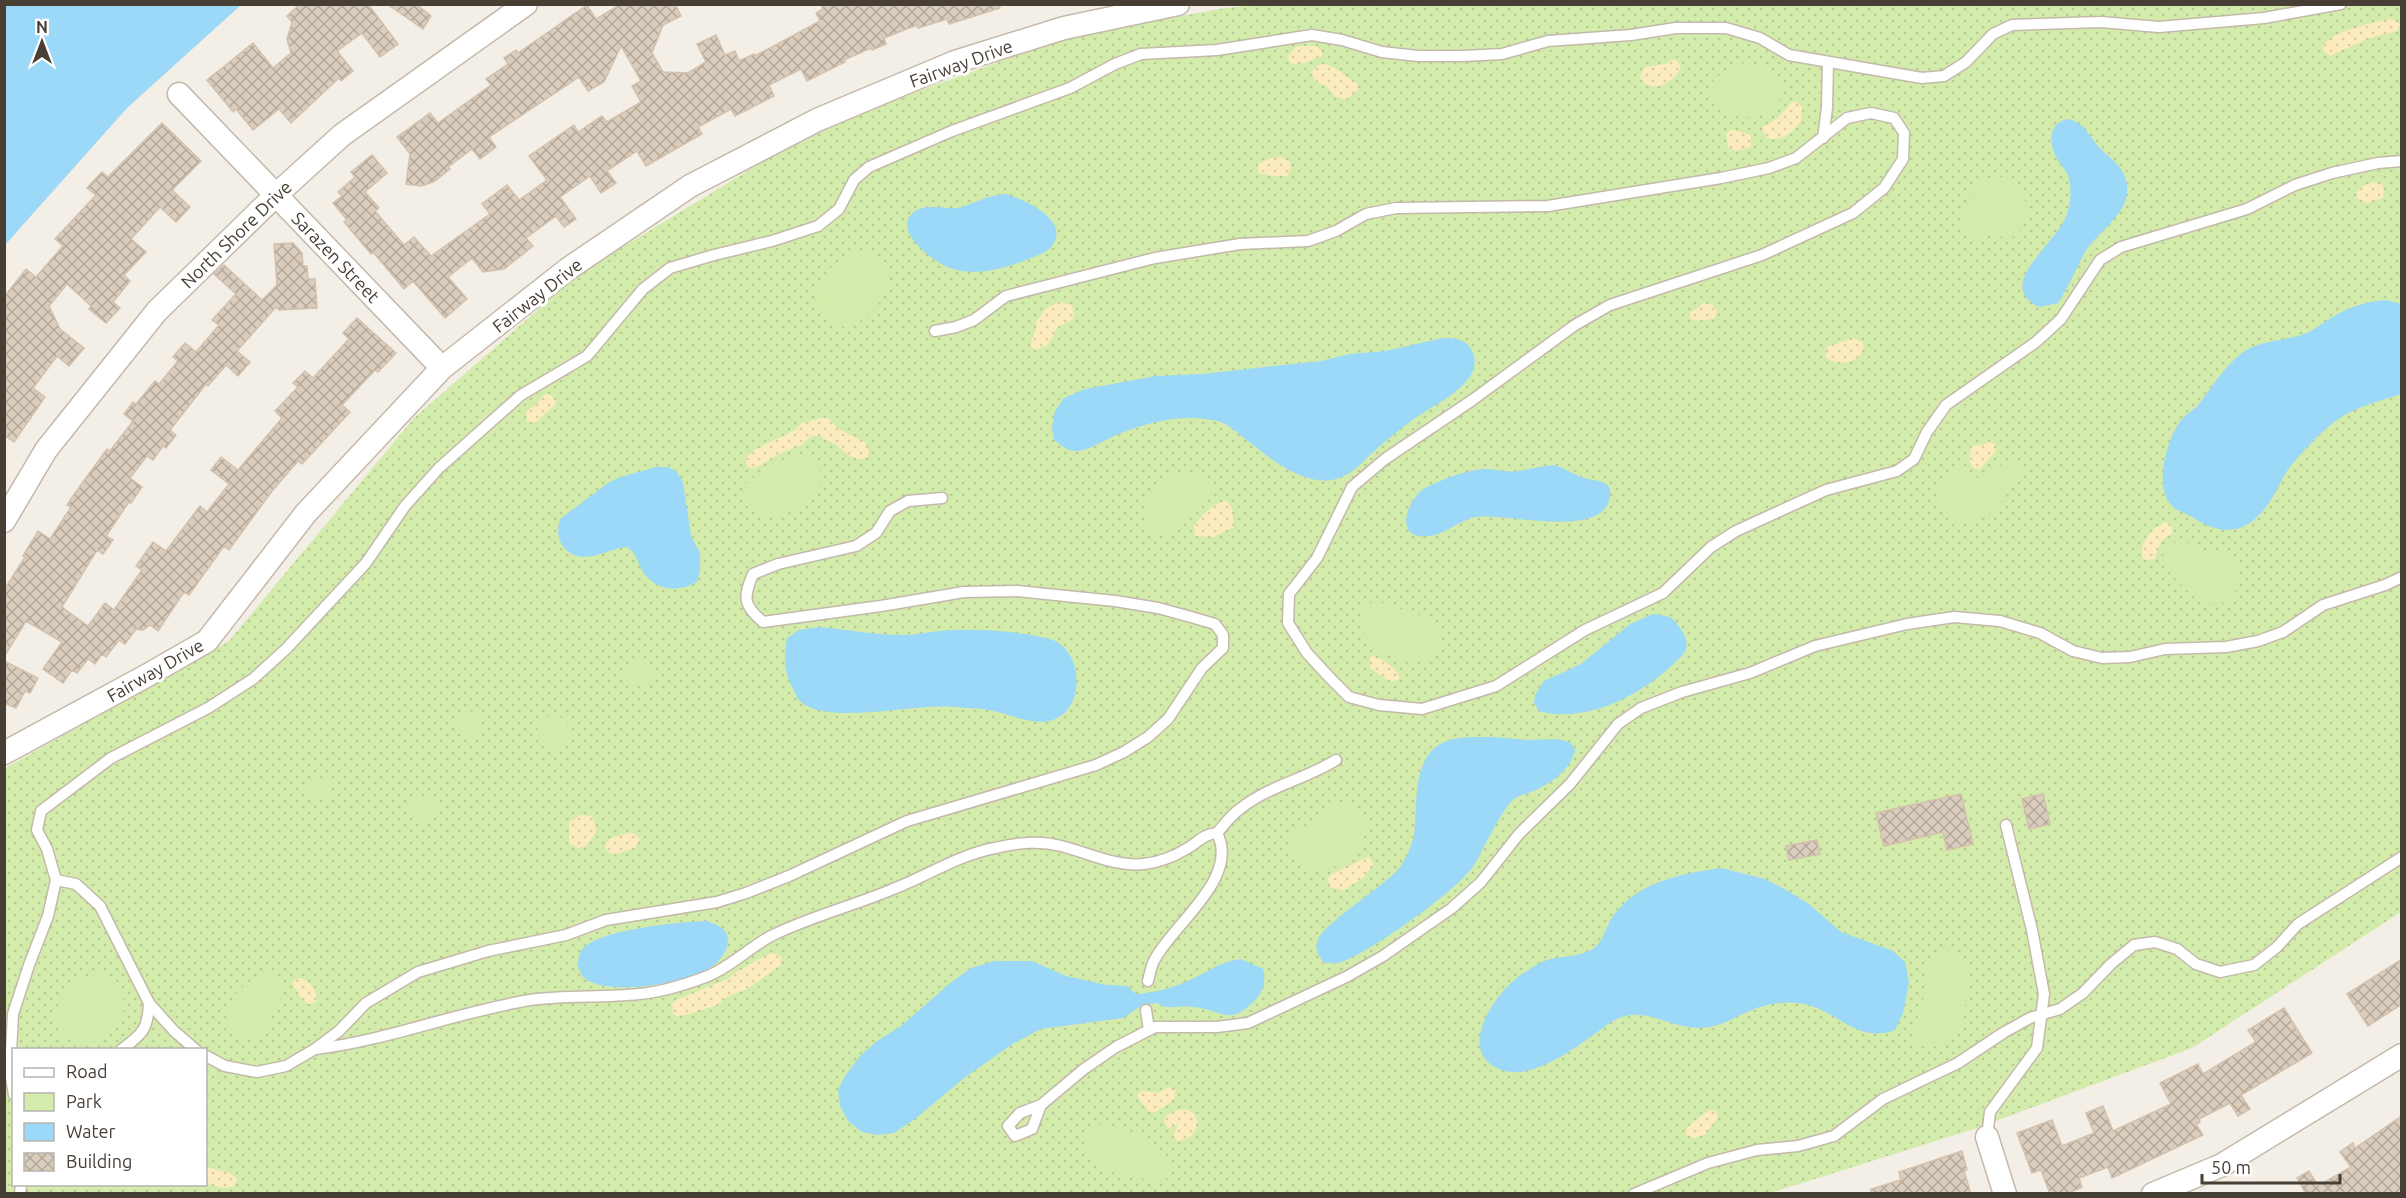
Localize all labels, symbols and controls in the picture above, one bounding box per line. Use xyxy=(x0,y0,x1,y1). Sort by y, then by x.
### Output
north arrow xyxy=(12,12,72,72)
text: N xyxy=(36,18,48,36)
street label: Fairway Drive xyxy=(907,35,1015,91)
street label: North Shore Drive xyxy=(177,176,295,292)
street label: Sarazen Street xyxy=(288,208,384,306)
street label: Fairway Drive xyxy=(488,254,586,336)
street label: Fairway Drive xyxy=(103,634,207,706)
legend xyxy=(12,1048,207,1186)
text: Road xyxy=(66,1061,108,1081)
text: Park xyxy=(66,1091,102,1111)
text: Water xyxy=(66,1121,116,1141)
scale bar xyxy=(2202,1147,2340,1185)
text: Building xyxy=(66,1151,132,1171)
text: 50 m xyxy=(2211,1157,2251,1177)

